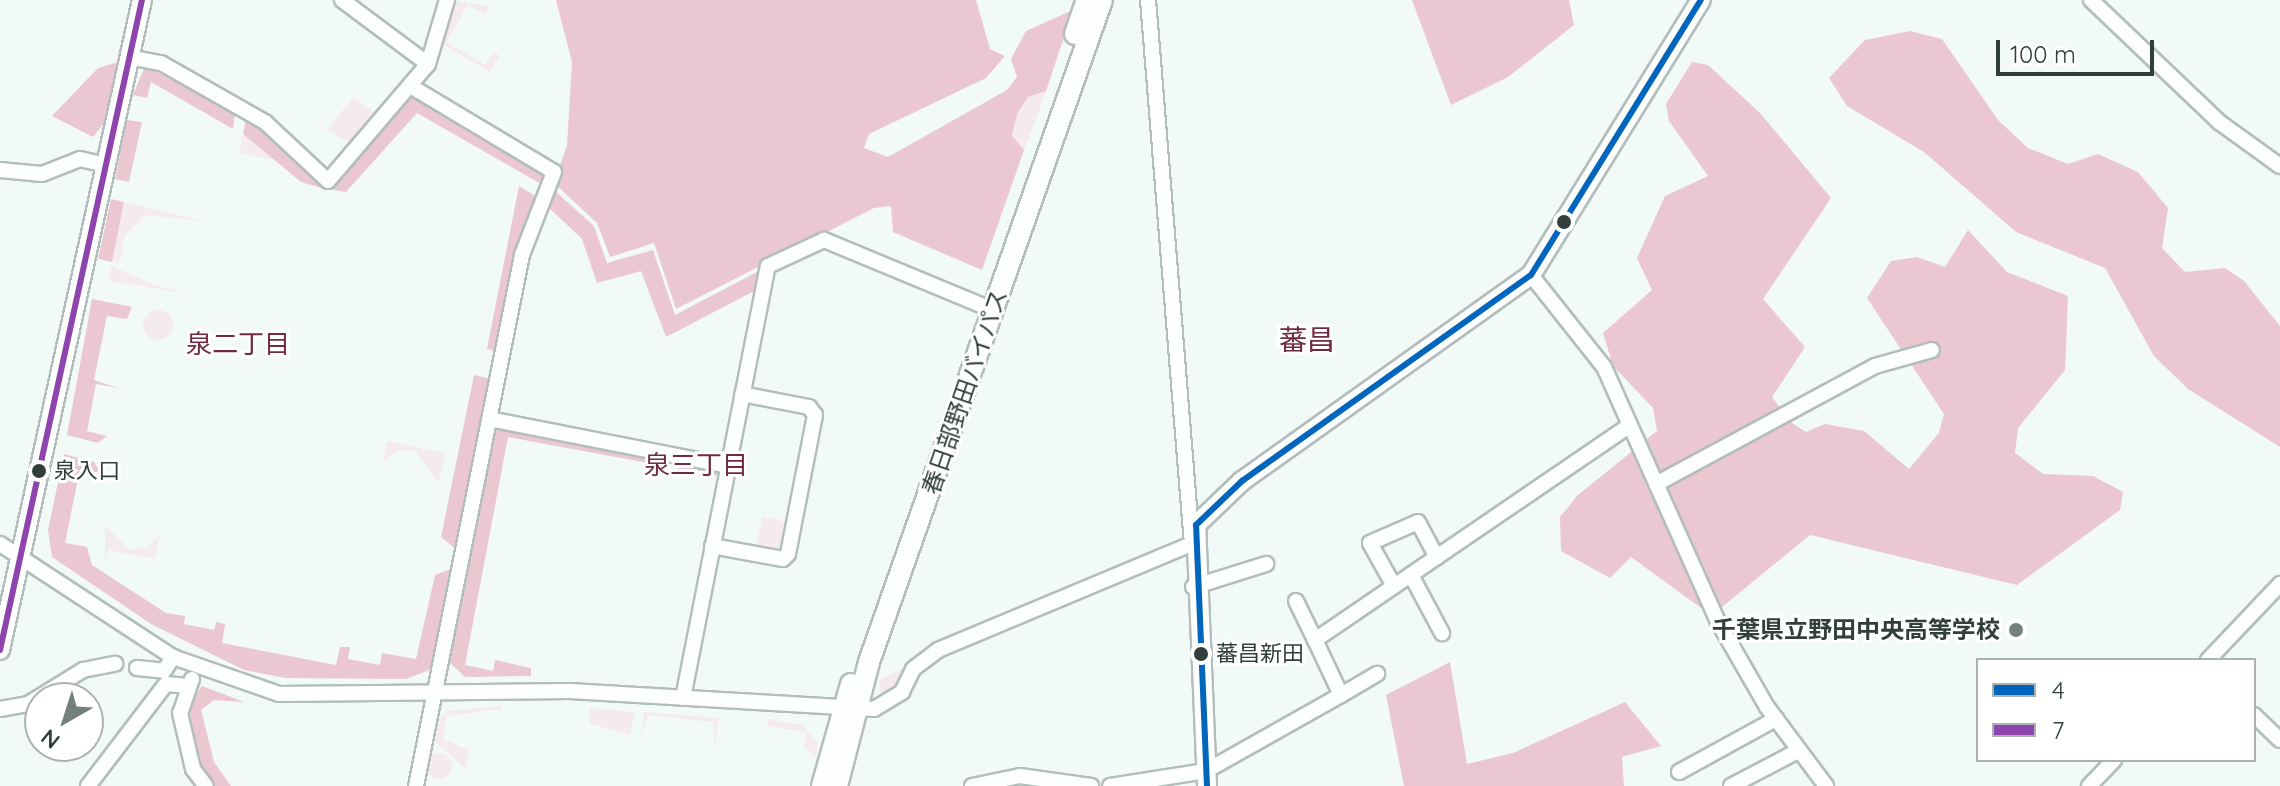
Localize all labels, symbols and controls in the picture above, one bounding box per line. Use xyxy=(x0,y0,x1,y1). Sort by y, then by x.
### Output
scale bar xyxy=(2000,24,2158,74)
text: 100 m xyxy=(2010,39,2076,69)
unlabelled marker xyxy=(1556,214,1572,230)
street label: 春日部野田バイパス xyxy=(916,285,1014,499)
district label: 蕃昌 xyxy=(1279,323,1335,357)
district label: 泉二丁目 xyxy=(186,328,290,360)
district label: 泉三丁目 xyxy=(644,449,748,481)
place label: 泉入口 xyxy=(54,458,120,484)
marker: 泉入口 xyxy=(31,463,47,479)
place label: 千葉県立野田中央高等学校 xyxy=(1712,616,2000,644)
marker: 千葉県立野田中央高等学校 xyxy=(2007,621,2025,639)
place label: 蕃昌新田 xyxy=(1216,641,1304,667)
marker: 蕃昌新田 xyxy=(1193,646,1209,662)
legend xyxy=(1976,658,2256,762)
text: 4 xyxy=(2052,675,2065,705)
north arrow xyxy=(24,682,104,762)
text: 7 xyxy=(2052,715,2064,745)
text: N xyxy=(35,723,65,755)

